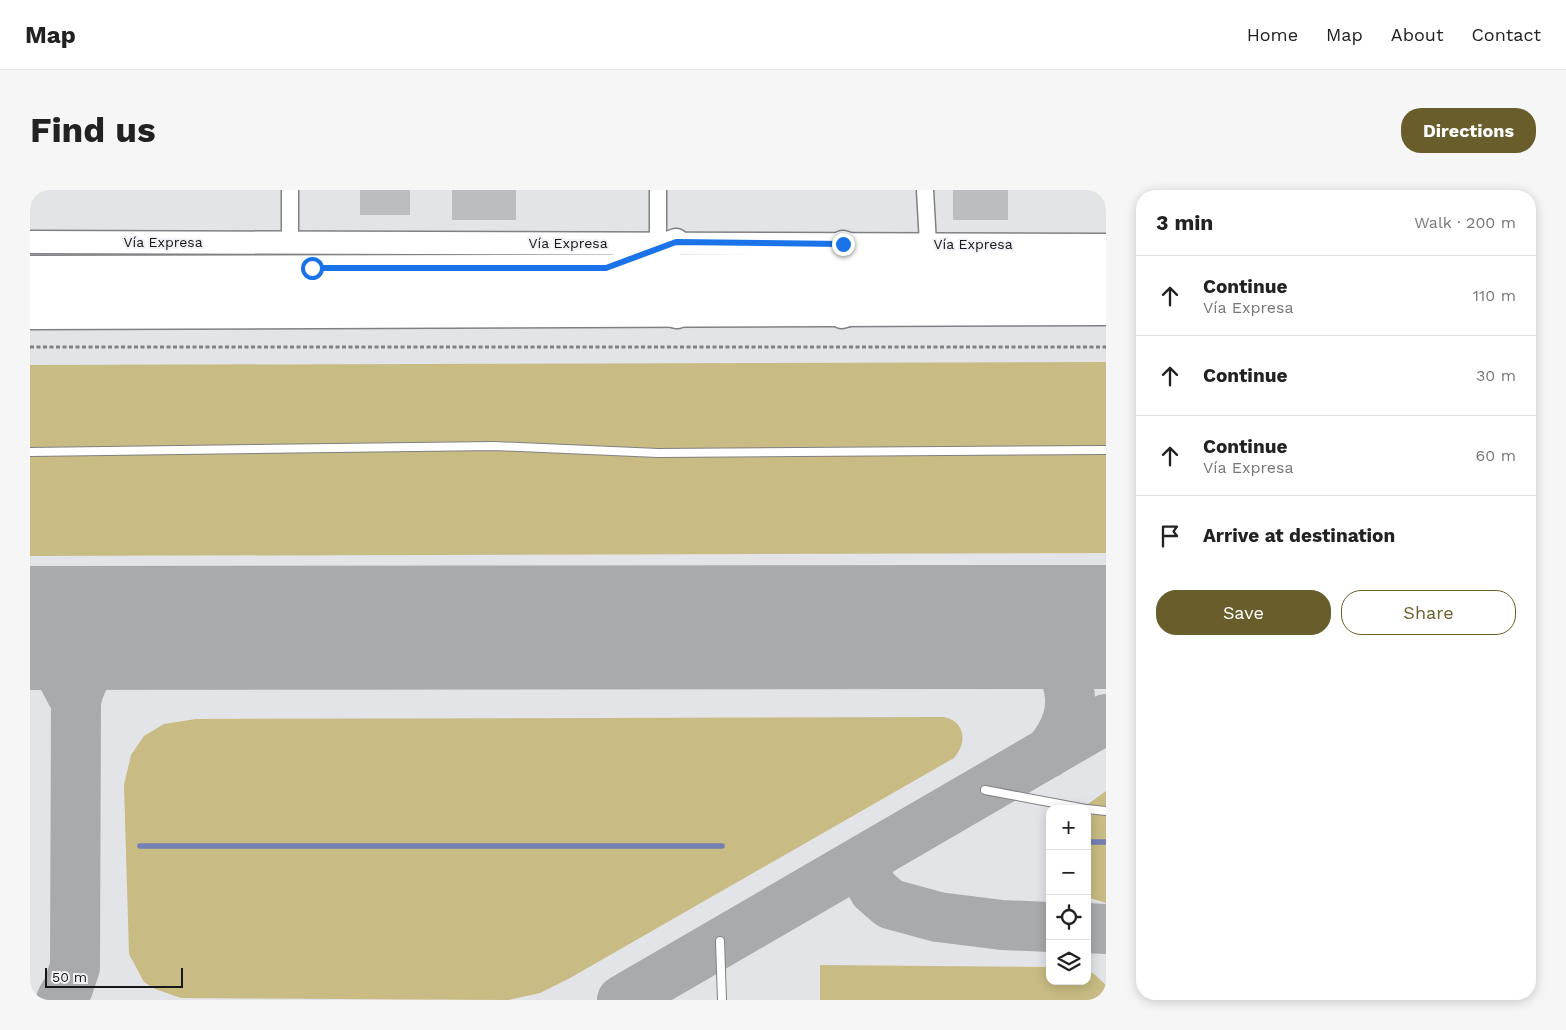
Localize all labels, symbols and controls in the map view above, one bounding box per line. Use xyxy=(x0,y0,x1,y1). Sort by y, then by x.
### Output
text: Map xyxy=(25,21,76,49)
text: Home xyxy=(1247,24,1298,45)
text: Map xyxy=(1326,24,1363,45)
text: About xyxy=(1391,24,1443,45)
text: Contact xyxy=(1471,24,1541,45)
button: Directions xyxy=(1401,108,1536,153)
text: Find us xyxy=(30,109,156,151)
text: 3 min xyxy=(1156,210,1213,235)
text: Walk · 200 m xyxy=(1414,213,1516,232)
route end xyxy=(832,233,855,256)
street label: Vía Expresa xyxy=(123,234,203,250)
street label: Vía Expresa xyxy=(528,235,608,251)
street label: Vía Expresa xyxy=(933,236,1013,252)
route start xyxy=(301,257,324,280)
text: Continue xyxy=(1203,275,1287,298)
icon: ahead xyxy=(1156,282,1184,310)
text: 110 m xyxy=(1473,286,1516,305)
text: Vía Expresa xyxy=(1203,298,1294,317)
icon: ahead xyxy=(1156,362,1184,390)
text: Continue xyxy=(1203,364,1287,387)
text: 30 m xyxy=(1476,366,1516,385)
text: Continue xyxy=(1203,435,1287,458)
icon: ahead xyxy=(1156,442,1184,470)
text: 60 m xyxy=(1476,446,1516,465)
text: Vía Expresa xyxy=(1203,458,1294,477)
icon: arrive xyxy=(1156,522,1184,550)
text: Arrive at destination xyxy=(1203,524,1395,547)
button: Save xyxy=(1156,590,1331,635)
button: Share xyxy=(1341,590,1516,635)
map controls xyxy=(1046,805,1091,985)
button: + xyxy=(1046,805,1091,850)
button: − xyxy=(1046,850,1091,895)
button: locate xyxy=(1046,895,1091,940)
button: layers xyxy=(1046,940,1091,985)
scale bar xyxy=(45,965,182,988)
text: 50 m xyxy=(52,969,87,985)

